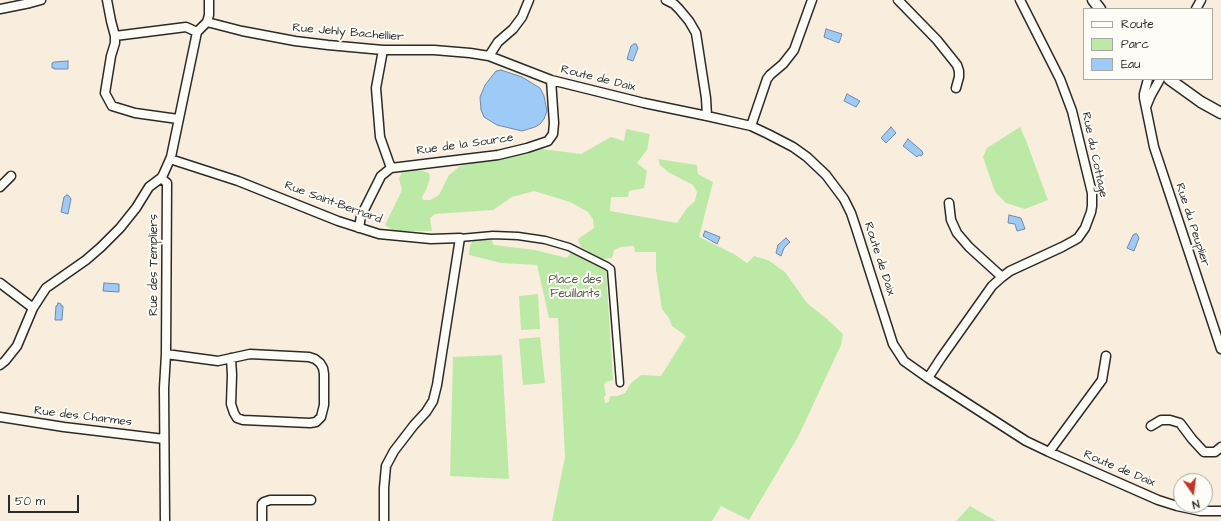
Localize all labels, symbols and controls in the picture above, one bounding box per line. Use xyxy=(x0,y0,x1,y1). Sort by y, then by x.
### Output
legend xyxy=(1083,8,1213,80)
text: Route xyxy=(1121,16,1154,33)
street label: Rue Jehly Bachellier xyxy=(292,21,404,45)
text: Parc xyxy=(1121,36,1149,53)
text: Eau xyxy=(1121,56,1140,73)
street label: Route de Daix xyxy=(559,63,637,95)
street label: Rue du Cottage xyxy=(1078,111,1110,199)
street label: Rue de la Source xyxy=(416,131,514,159)
street label: Rue Saint-Bernard xyxy=(282,179,384,227)
street label: Rue du Peuplier xyxy=(1172,182,1212,268)
street label: Rue des Templiers xyxy=(147,214,161,316)
street label: Route de Daix xyxy=(860,220,898,298)
park label: Place des Feuillants xyxy=(548,273,602,301)
street label: Rue des Charmes xyxy=(33,404,133,430)
street label: Route de Daix xyxy=(1081,447,1157,491)
north arrow xyxy=(1173,473,1213,513)
scale bar xyxy=(10,487,81,513)
text: 50 m xyxy=(15,493,45,510)
text: N xyxy=(1191,496,1201,512)

